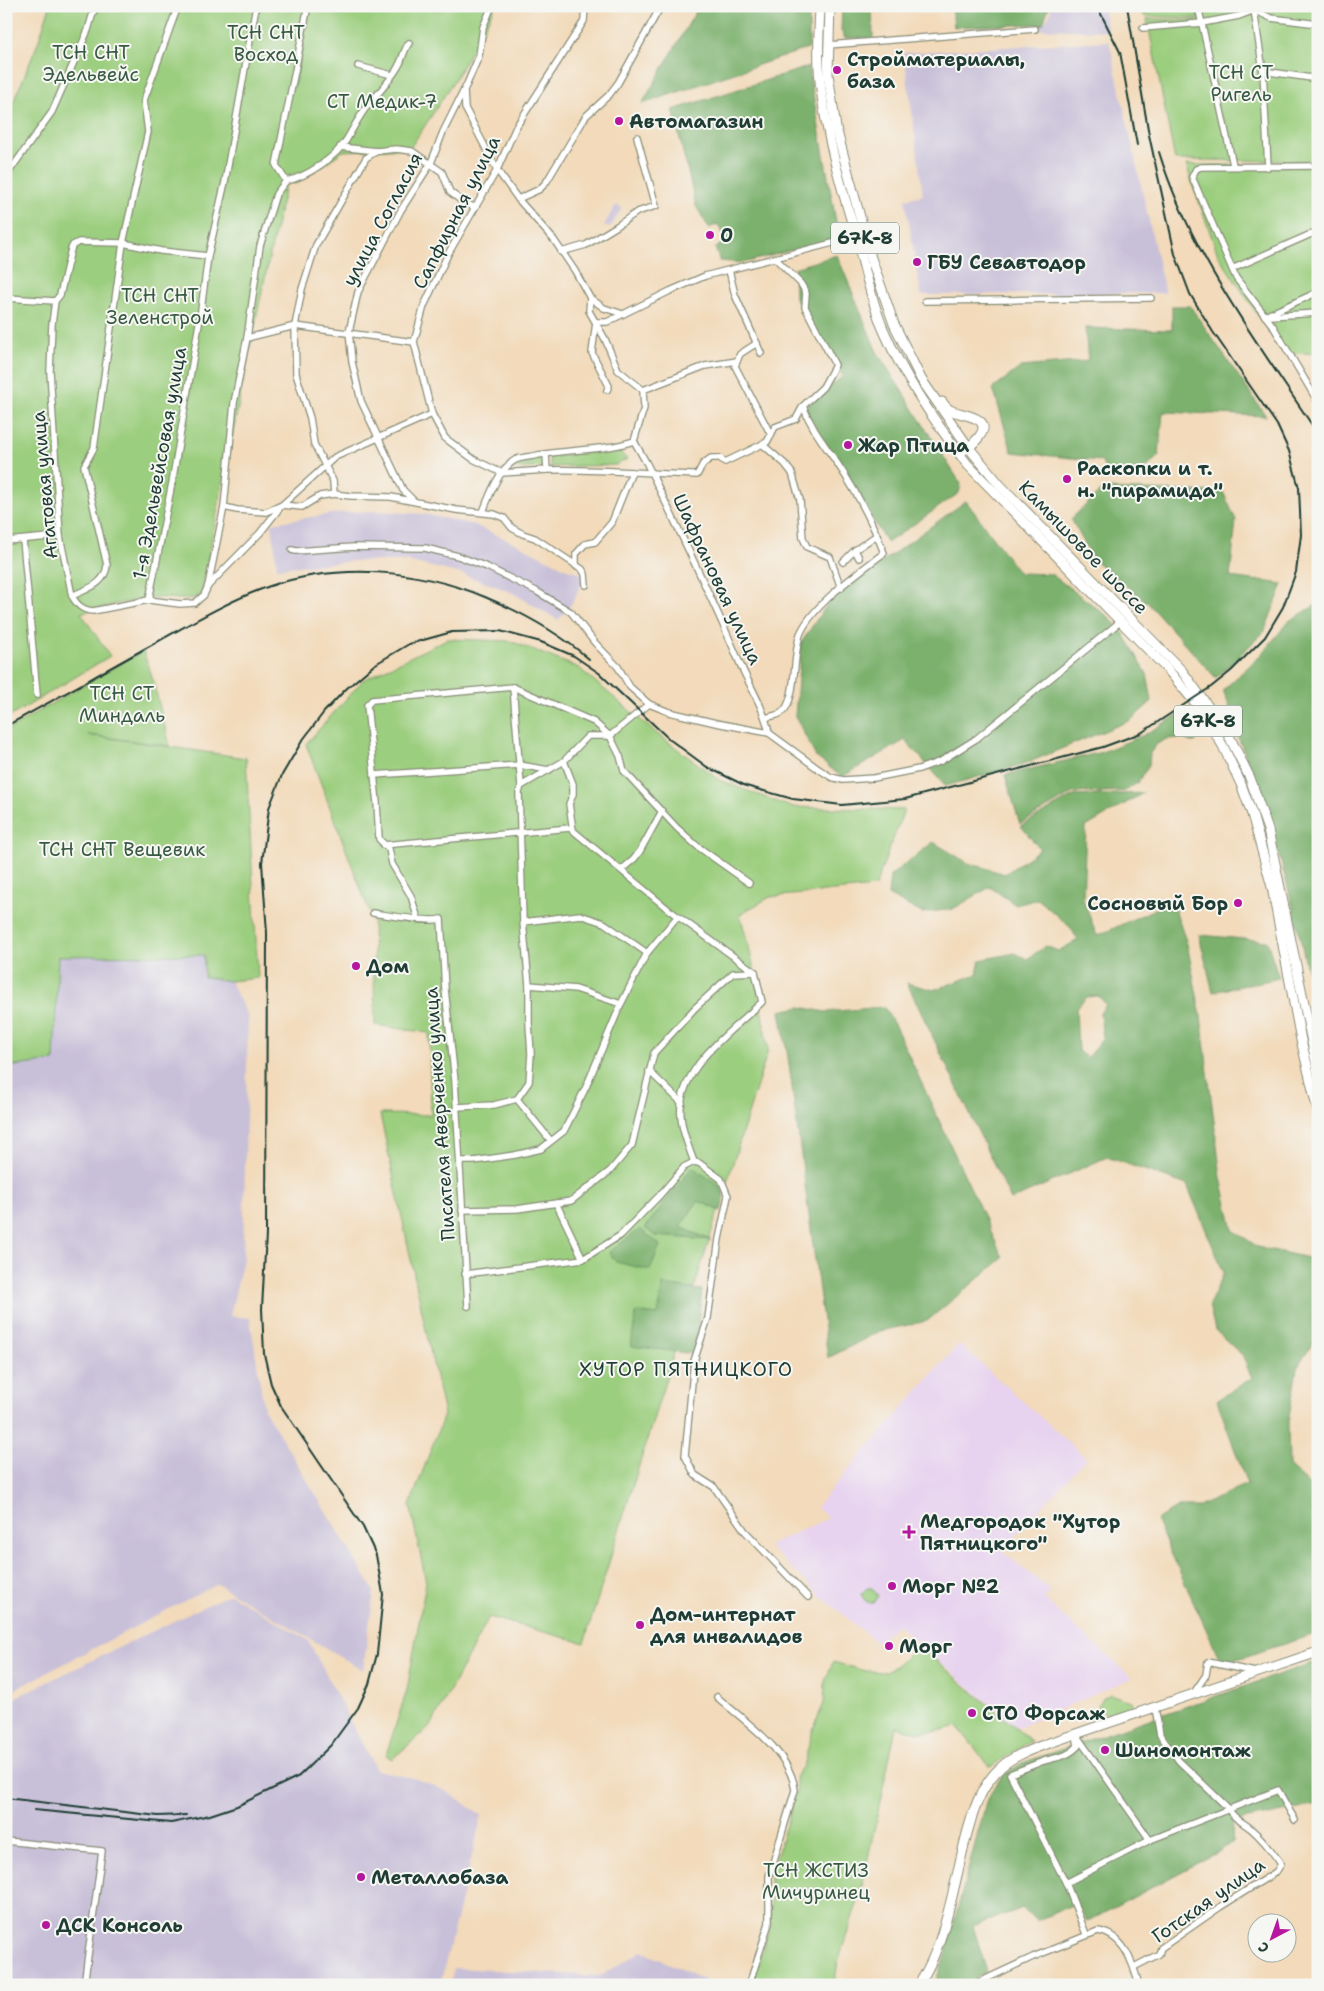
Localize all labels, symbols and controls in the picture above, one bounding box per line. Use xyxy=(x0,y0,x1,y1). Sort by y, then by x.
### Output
park label: ТСН СНТ Восход xyxy=(227,20,305,67)
park label: ТСН СНТ Эдельвейс xyxy=(43,40,139,87)
place label: Стройматериалы, база xyxy=(847,47,1025,94)
park label: ТСН СТ Ригель xyxy=(1209,60,1274,107)
marker: Стройматериалы, база xyxy=(831,64,843,76)
park label: СТ Медик-7 xyxy=(327,89,437,114)
place label: Автомагазин xyxy=(629,109,764,134)
marker: Автомагазин xyxy=(613,115,625,127)
street label: Сапфирная улица xyxy=(407,131,506,293)
street label: улица Согласия xyxy=(337,148,428,290)
road number: 67К-8 xyxy=(831,222,899,254)
place label: 0 xyxy=(720,223,733,248)
marker: 0 xyxy=(704,229,716,241)
place label: ГБУ Севавтодор xyxy=(927,250,1086,275)
marker: ГБУ Севавтодор xyxy=(911,256,923,268)
park label: ТСН СНТ Зеленстрой xyxy=(106,283,214,330)
street label: 1-я Эдельвейсовая улица xyxy=(127,345,192,581)
street label: Агатовая улица xyxy=(26,410,63,560)
place label: Жар Птица xyxy=(858,433,969,458)
marker: Жар Птица xyxy=(842,439,854,451)
place label: Раскопки и т. н. "пирамида" xyxy=(1077,456,1223,503)
marker: Раскопки и т. н. "пирамида" xyxy=(1061,473,1073,485)
street label: Камышовое шоссе xyxy=(1013,475,1154,620)
street label: Шафрановая улица xyxy=(667,490,768,669)
park label: ТСН СТ Миндаль xyxy=(79,681,165,728)
road number: 67К-8 xyxy=(1174,706,1242,736)
park label: ТСН СНТ Вещевик xyxy=(39,837,205,862)
place label: Сосновый Бор xyxy=(1087,891,1228,916)
marker: Сосновый Бор xyxy=(1232,897,1244,909)
place label: Дом xyxy=(366,954,409,979)
marker: Дом xyxy=(350,960,362,972)
street label: Писателя Аверченко улица xyxy=(418,986,461,1242)
district label: ХУТОР ПЯТНИЦКОГО xyxy=(579,1356,793,1382)
place label: Медгородок "Хутор Пятницкого" xyxy=(920,1509,1120,1556)
marker: Медгородок "Хутор Пятницкого" xyxy=(902,1525,916,1539)
place label: Морг №2 xyxy=(902,1574,999,1599)
marker: Морг №2 xyxy=(886,1580,898,1592)
place label: Дом-интернат для инвалидов xyxy=(650,1602,803,1649)
marker: Дом-интернат для инвалидов xyxy=(634,1619,646,1631)
place label: Морг xyxy=(899,1634,952,1659)
marker: Морг xyxy=(883,1640,895,1652)
place label: СТО Форсаж xyxy=(982,1701,1105,1726)
marker: СТО Форсаж xyxy=(966,1707,978,1719)
place label: Шиномонтаж xyxy=(1115,1738,1251,1763)
marker: Шиномонтаж xyxy=(1099,1744,1111,1756)
street label: Готская улица xyxy=(1147,1852,1270,1949)
park label: ТСН ЖСТИЗ Мичуринец xyxy=(762,1858,870,1905)
place label: Металлобаза xyxy=(371,1865,508,1890)
marker: Металлобаза xyxy=(355,1871,367,1883)
place label: ДСК Консоль xyxy=(56,1913,183,1938)
north arrow xyxy=(1246,1914,1296,1964)
marker: ДСК Консоль xyxy=(40,1919,52,1931)
text: С xyxy=(1254,1938,1273,1957)

